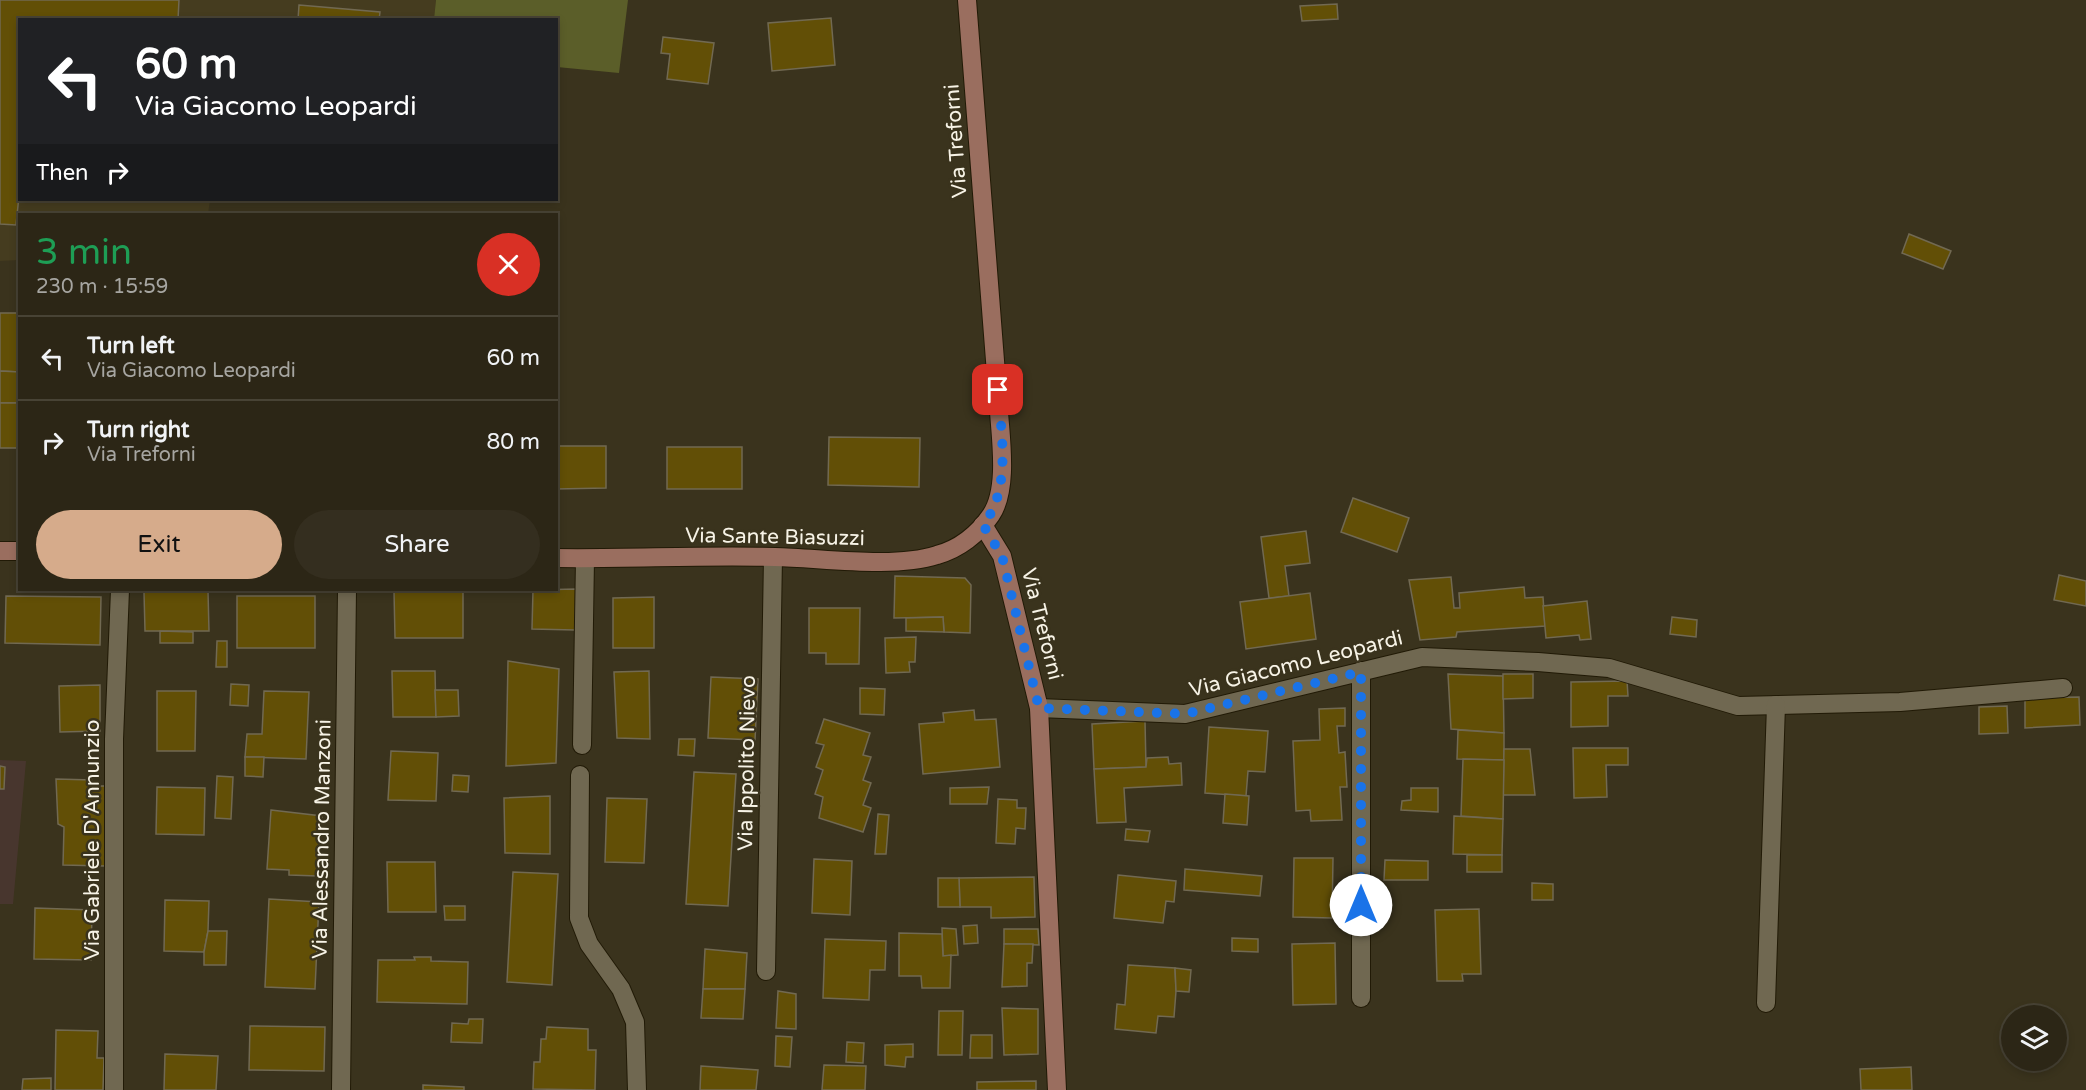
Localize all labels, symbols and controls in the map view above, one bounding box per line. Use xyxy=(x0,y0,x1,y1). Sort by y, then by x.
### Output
text: 60 m xyxy=(135,39,237,90)
icon: left xyxy=(36,42,114,120)
street label: Via Treforni xyxy=(940,83,972,199)
text: Via Giacomo Leopardi xyxy=(135,90,417,123)
icon: right xyxy=(101,156,134,189)
text: Then xyxy=(36,160,89,186)
text: 3 min xyxy=(36,231,132,274)
button: close xyxy=(477,233,540,296)
text: 230 m · 15:59 xyxy=(36,275,168,299)
text: Turn left xyxy=(87,333,175,359)
icon: left xyxy=(36,342,69,375)
text: 60 m xyxy=(486,345,540,371)
text: Via Giacomo Leopardi xyxy=(87,359,296,383)
pin xyxy=(972,364,1023,415)
icon: arrive xyxy=(981,373,1014,406)
text: Turn right xyxy=(87,417,189,443)
icon: right xyxy=(36,426,69,459)
text: 80 m xyxy=(486,429,540,455)
text: Via Treforni xyxy=(87,443,196,467)
button: Exit xyxy=(36,510,282,579)
button: Share xyxy=(294,510,540,579)
street label: Via Sante Biasuzzi xyxy=(685,523,865,551)
street label: Via Treforni xyxy=(1016,566,1068,682)
street label: Via Giacomo Leopardi xyxy=(1187,625,1405,703)
street label: Via Ippolito Nievo xyxy=(733,675,761,851)
street label: Via Gabriele D'Annunzio xyxy=(80,719,105,961)
street label: Via Alessandro Manzoni xyxy=(307,719,337,959)
position arrow xyxy=(1329,873,1393,937)
map controls xyxy=(2001,1005,2067,1071)
button: layers xyxy=(2001,1005,2067,1071)

